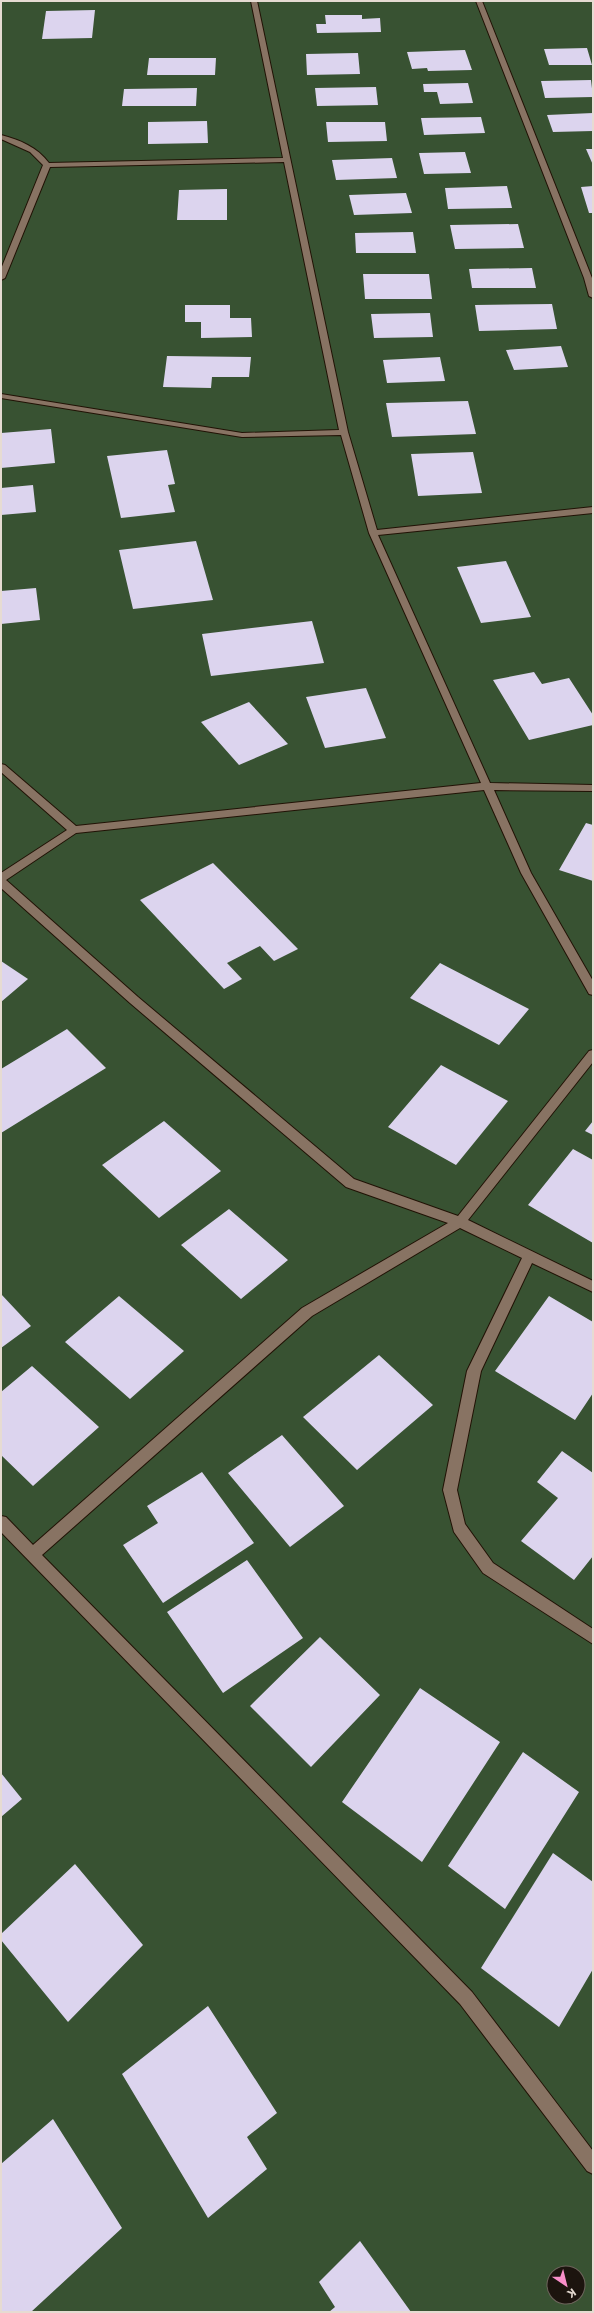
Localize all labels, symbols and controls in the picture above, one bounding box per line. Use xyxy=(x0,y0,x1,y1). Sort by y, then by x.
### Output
north arrow xyxy=(546,2265,586,2305)
text: K xyxy=(565,2286,579,2301)

